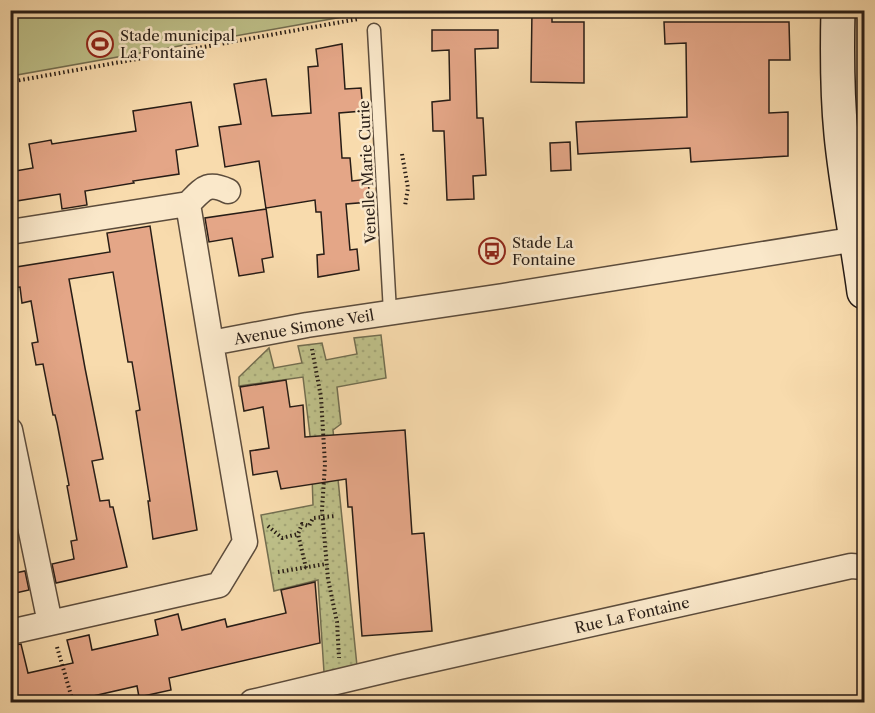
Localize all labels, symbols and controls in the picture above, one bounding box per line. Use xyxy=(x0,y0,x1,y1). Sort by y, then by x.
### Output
place label: Stade municipal La Fontaine xyxy=(120,26,235,62)
sports icon: Stade municipal La Fontaine xyxy=(85,29,115,59)
street label: Venelle Marie Curie xyxy=(354,100,380,245)
place label: Stade La Fontaine xyxy=(512,233,575,269)
bus stop icon: Stade La Fontaine xyxy=(477,236,507,266)
street label: Avenue Simone Veil xyxy=(231,305,376,349)
street label: Rue La Fontaine xyxy=(573,593,691,637)

